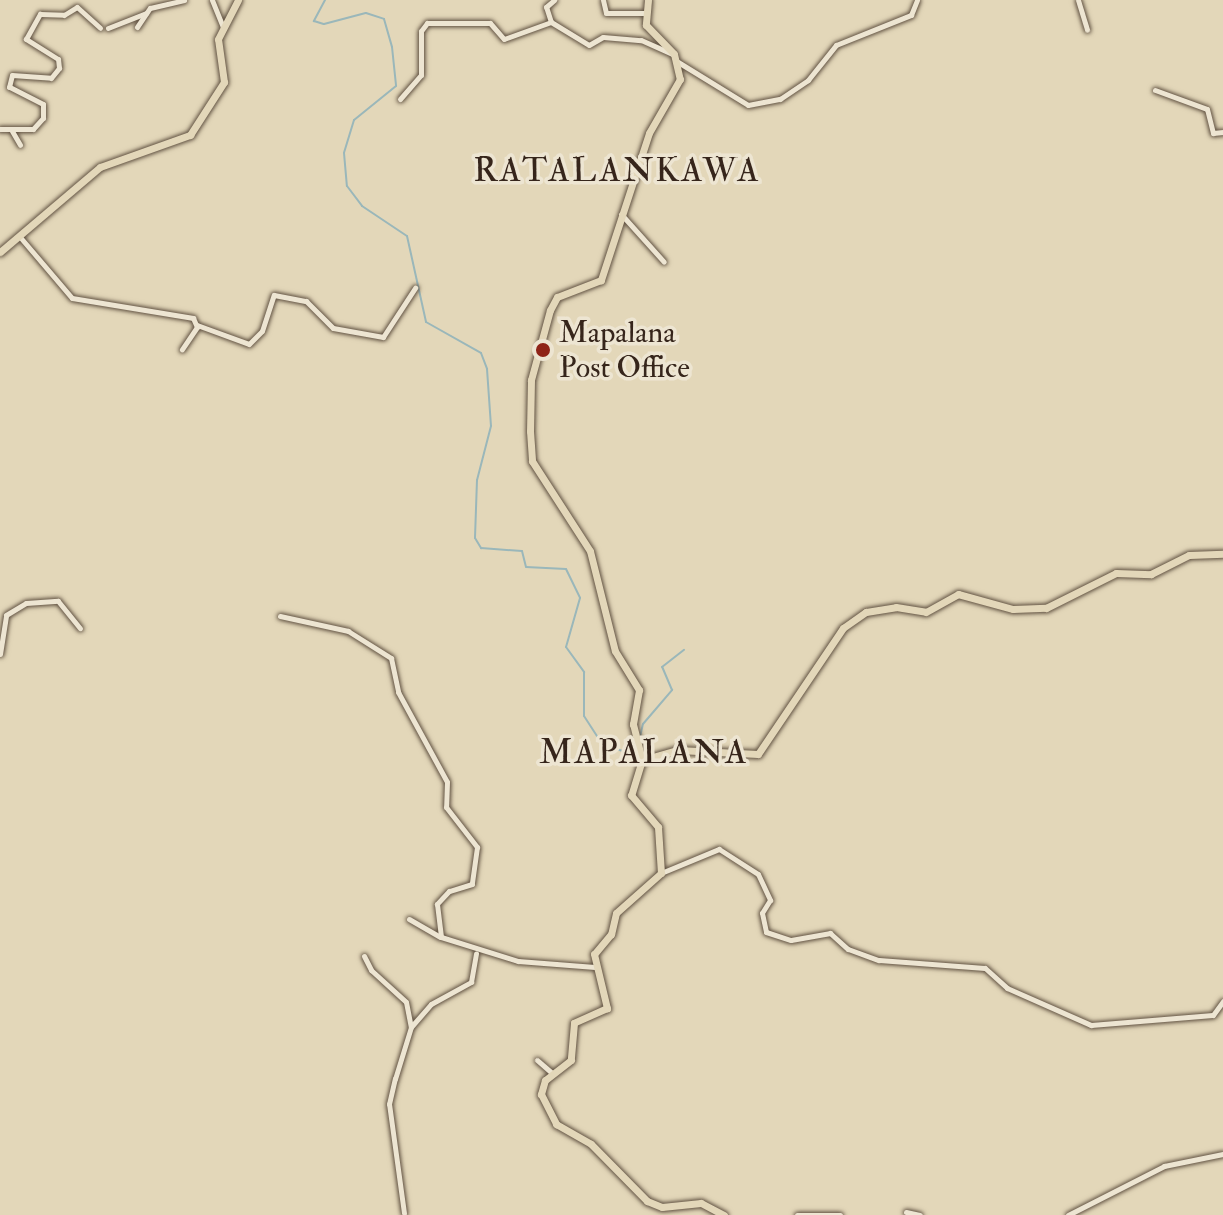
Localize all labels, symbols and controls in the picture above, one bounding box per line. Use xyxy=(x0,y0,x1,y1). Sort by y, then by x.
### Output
district label: RATALANKAWA xyxy=(473,151,761,191)
place label: Mapalana Post Office xyxy=(559,315,690,386)
marker: Mapalana Post Office xyxy=(534,341,552,359)
district label: MAPALANA xyxy=(539,733,749,773)

